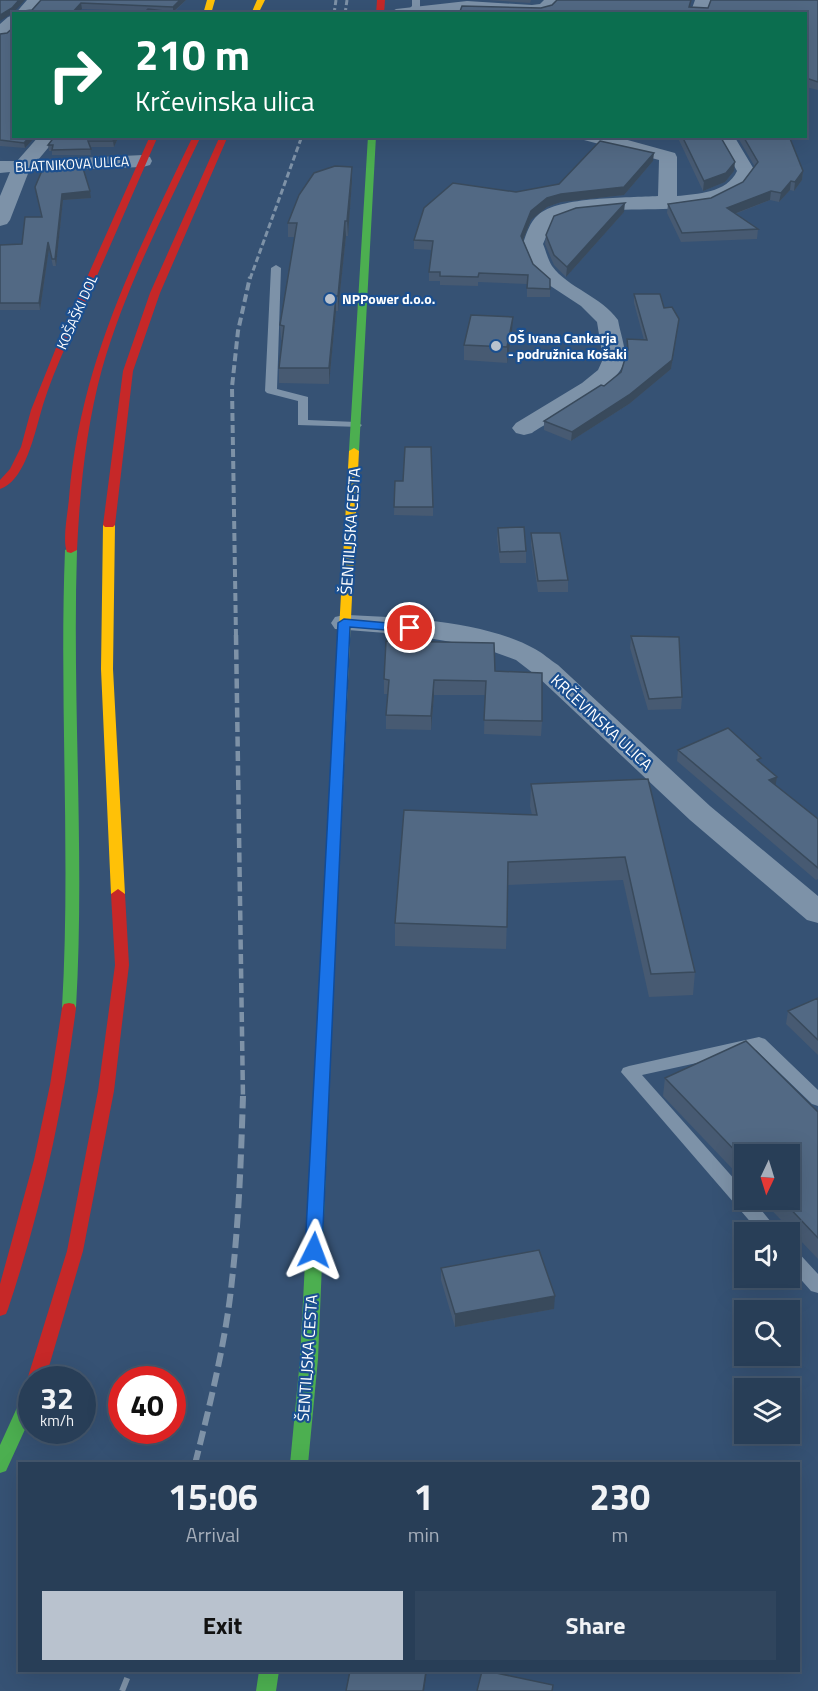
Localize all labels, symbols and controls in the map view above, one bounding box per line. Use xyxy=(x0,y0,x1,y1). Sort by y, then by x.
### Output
text: 210 m xyxy=(135,22,250,86)
icon: right xyxy=(36,36,114,114)
text: Krčevinska ulica xyxy=(135,80,314,121)
street label: BLATNIKOVA ULICA xyxy=(14,150,130,177)
street label: KOŠAŠKI DOL xyxy=(51,271,102,352)
place label: NPPower d.o.o. xyxy=(342,288,435,309)
marker: NPPower d.o.o. xyxy=(323,292,337,306)
place label: OŠ Ivana Cankarja - podružnica Košaki xyxy=(508,327,627,364)
marker: OŠ Ivana Cankarja - podružnica Košaki xyxy=(489,339,503,353)
street label: ŠENTILJSKA CESTA xyxy=(334,466,366,595)
pin xyxy=(384,602,435,653)
icon: arrive xyxy=(393,611,426,644)
street label: KRČEVINSKA ULICA xyxy=(546,668,659,776)
north arrow xyxy=(734,1144,800,1210)
map controls xyxy=(734,1144,800,1444)
position arrow xyxy=(282,1218,346,1282)
button: sound xyxy=(734,1222,800,1288)
street label: ŠENTILJSKA CESTA xyxy=(291,1293,323,1422)
button: search xyxy=(734,1300,800,1366)
speed limit sign: 40 xyxy=(108,1366,186,1444)
text: 32 xyxy=(40,1375,74,1421)
button: layers xyxy=(734,1378,800,1444)
text: km/h xyxy=(40,1409,74,1432)
text: 15:06 xyxy=(168,1469,258,1524)
text: 1 xyxy=(414,1469,434,1524)
text: 230 xyxy=(590,1469,650,1524)
text: Arrival xyxy=(186,1519,240,1550)
text: min xyxy=(408,1519,440,1550)
text: m xyxy=(611,1519,628,1550)
button: Exit xyxy=(42,1591,403,1660)
button: Share xyxy=(415,1591,776,1660)

